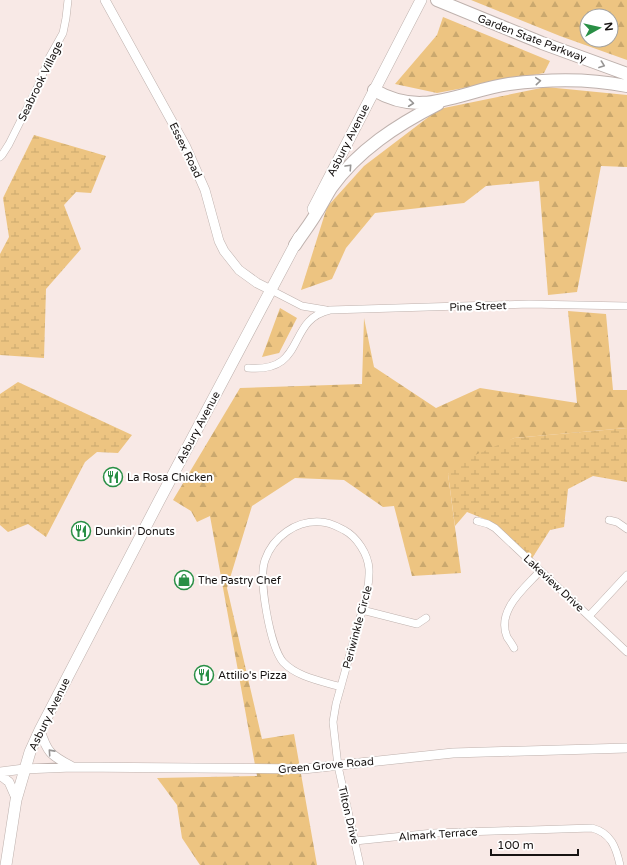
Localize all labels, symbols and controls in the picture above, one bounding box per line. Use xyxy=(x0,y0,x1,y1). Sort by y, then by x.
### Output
north arrow xyxy=(579,8,619,48)
street label: Garden State Parkway xyxy=(476,12,588,65)
text: N xyxy=(601,21,615,32)
street label: Seabrook Village xyxy=(15,39,65,123)
one-way arrow xyxy=(598,60,605,69)
one-way arrow xyxy=(535,77,541,86)
one-way arrow xyxy=(408,98,414,107)
street label: Asbury Avenue xyxy=(325,102,372,179)
street label: Essex Road xyxy=(167,120,205,180)
one-way arrow xyxy=(344,164,352,172)
street label: Pine Street xyxy=(449,299,507,314)
street label: Asbury Avenue xyxy=(174,389,223,465)
restaurant icon: La Rosa Chicken xyxy=(102,466,124,488)
place label: La Rosa Chicken xyxy=(127,471,213,484)
restaurant icon: Dunkin' Donuts xyxy=(70,520,92,542)
place label: Dunkin' Donuts xyxy=(95,525,175,538)
street label: Lakeview Drive xyxy=(521,552,587,615)
shop icon: The Pastry Chef xyxy=(173,569,195,591)
place label: The Pastry Chef xyxy=(198,574,282,587)
street label: Periwinkle Circle xyxy=(340,584,375,670)
restaurant icon: Attilio's Pizza xyxy=(193,664,215,686)
place label: Attilio's Pizza xyxy=(218,669,287,682)
street label: Asbury Avenue xyxy=(26,676,73,753)
one-way arrow xyxy=(49,750,56,757)
street label: Green Grove Road xyxy=(278,755,374,776)
street label: Tilton Drive xyxy=(335,785,362,846)
street label: Almark Terrace xyxy=(398,825,478,844)
scale bar xyxy=(491,831,578,857)
text: 100 m xyxy=(497,838,534,852)

